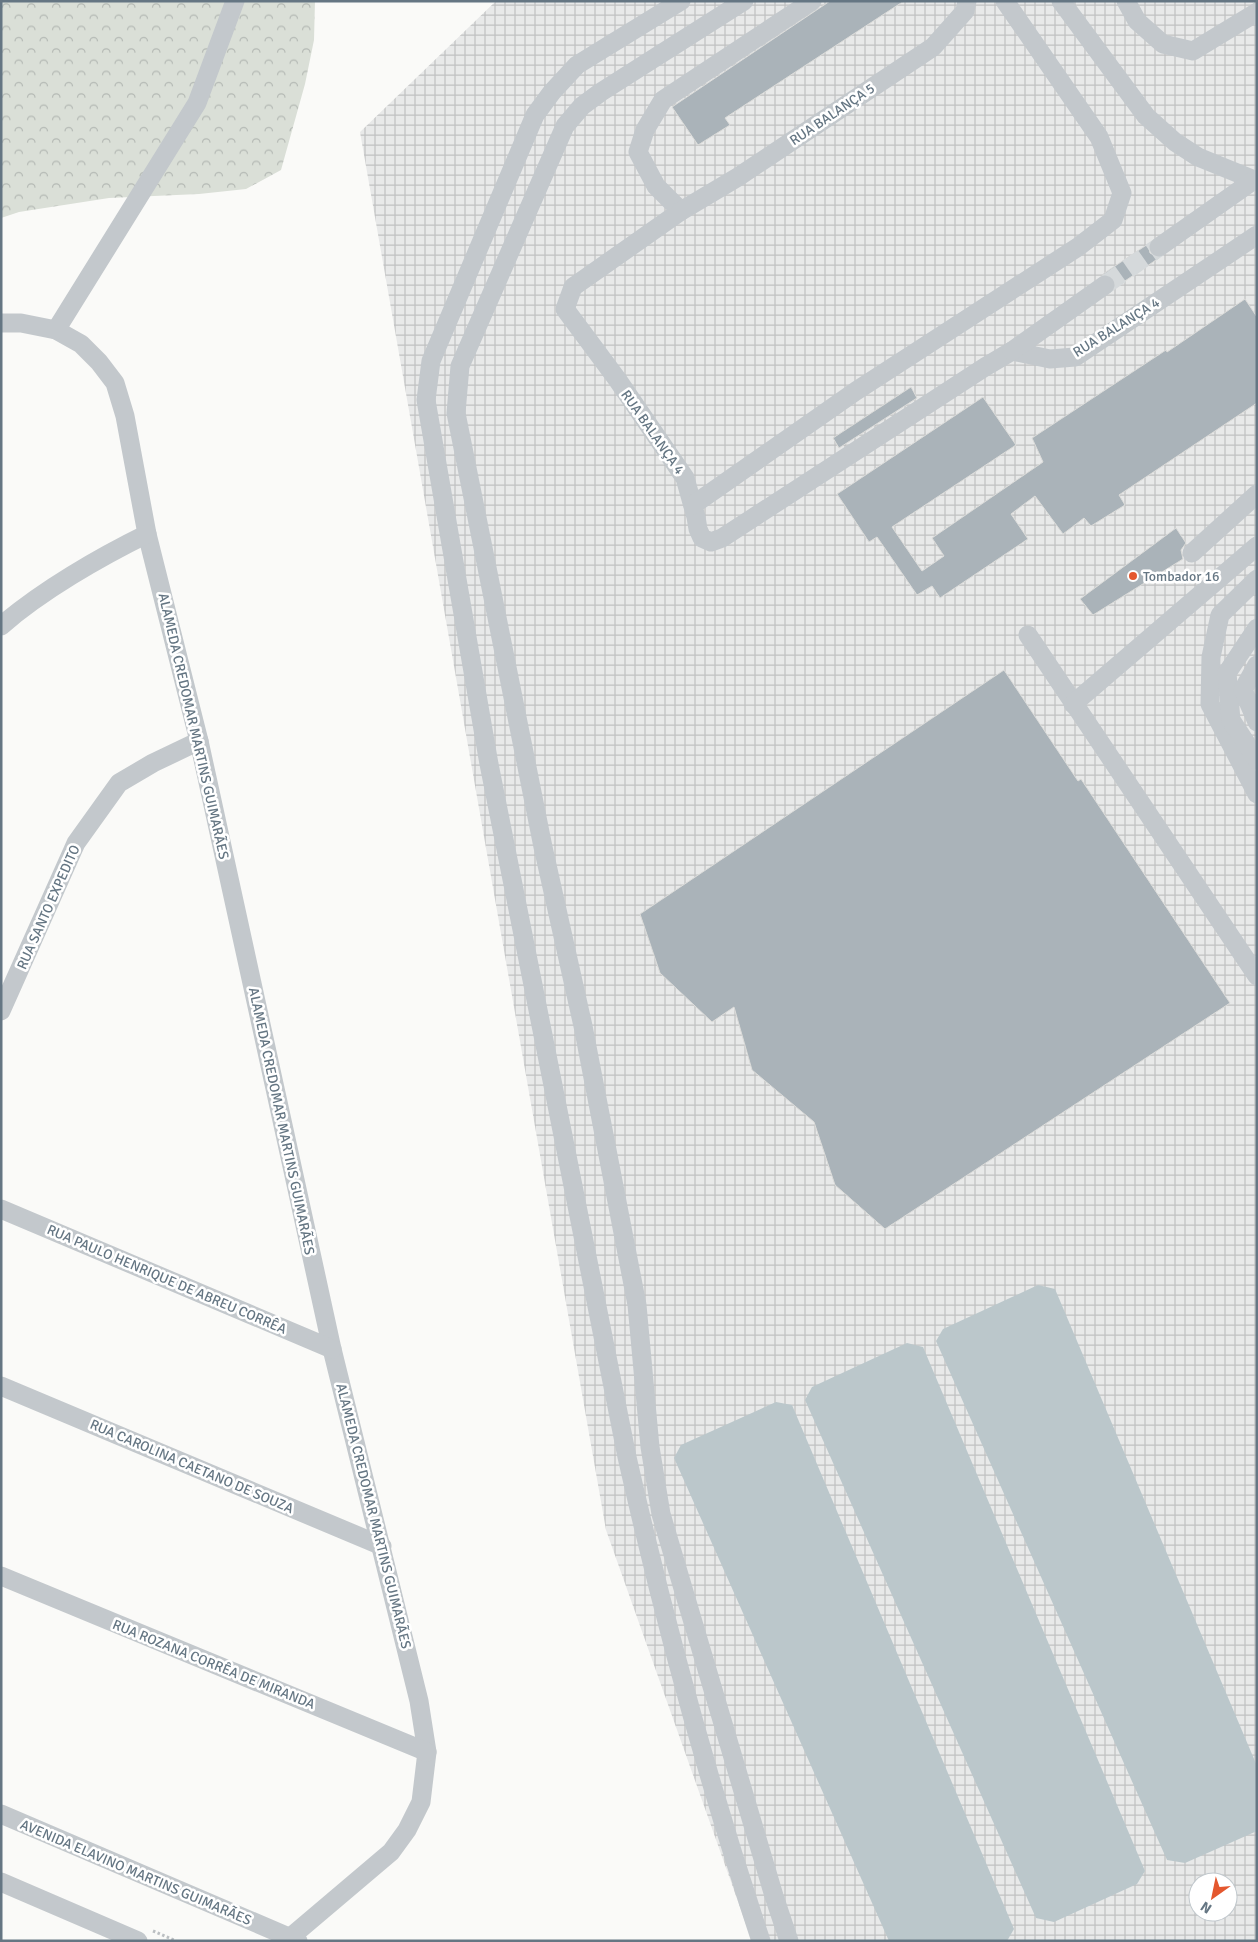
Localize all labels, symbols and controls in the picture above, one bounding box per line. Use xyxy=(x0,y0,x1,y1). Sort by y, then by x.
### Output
street label: RUA BALANÇA 5 xyxy=(787,80,878,149)
street label: RUA BALANÇA 4 xyxy=(1070,294,1163,361)
street label: RUA BALANÇA 4 xyxy=(617,387,688,478)
place label: Tombador 16 xyxy=(1143,568,1220,585)
marker: Tombador 16 xyxy=(1127,570,1139,582)
street label: ALAMEDA CREDOMAR MARTINS GUIMARÃES xyxy=(155,591,233,861)
street label: RUA SANTO EXPEDITO xyxy=(13,842,84,972)
street label: ALAMEDA CREDOMAR MARTINS GUIMARÃES xyxy=(245,986,318,1257)
street label: RUA PAULO HENRIQUE DE ABREU CORRÊA xyxy=(44,1221,290,1338)
street label: ALAMEDA CREDOMAR MARTINS GUIMARÃES xyxy=(332,1382,415,1651)
street label: RUA CAROLINA CAETANO DE SOUZA xyxy=(87,1416,297,1517)
street label: RUA ROZANA CORRÊA DE MIRANDA xyxy=(110,1616,318,1713)
street label: AVENIDA ELAVINO MARTINS GUIMARÃES xyxy=(18,1816,254,1929)
north arrow xyxy=(1188,1872,1238,1922)
text: N xyxy=(1197,1898,1215,1917)

